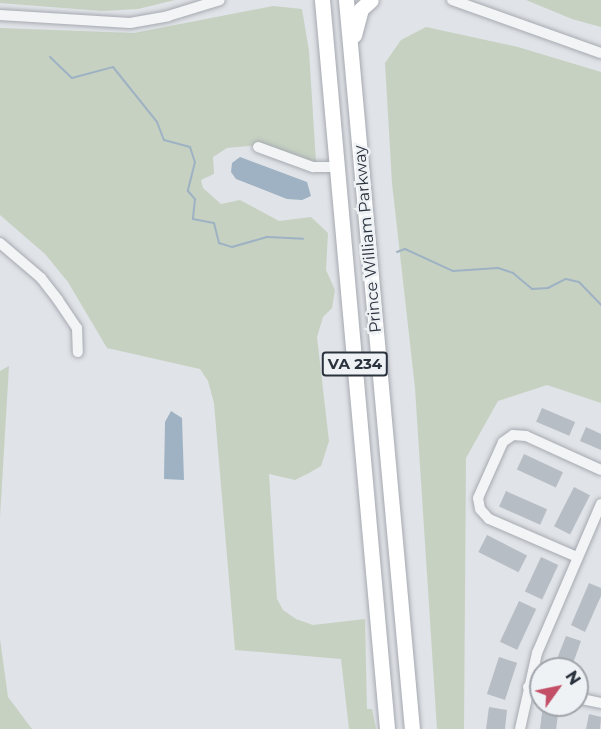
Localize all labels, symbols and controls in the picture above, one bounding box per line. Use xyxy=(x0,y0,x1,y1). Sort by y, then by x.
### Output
street label: Prince William Parkway xyxy=(350,144,386,334)
road number: VA 234 xyxy=(320,352,389,376)
north arrow xyxy=(529,657,589,717)
text: N xyxy=(561,667,584,689)

